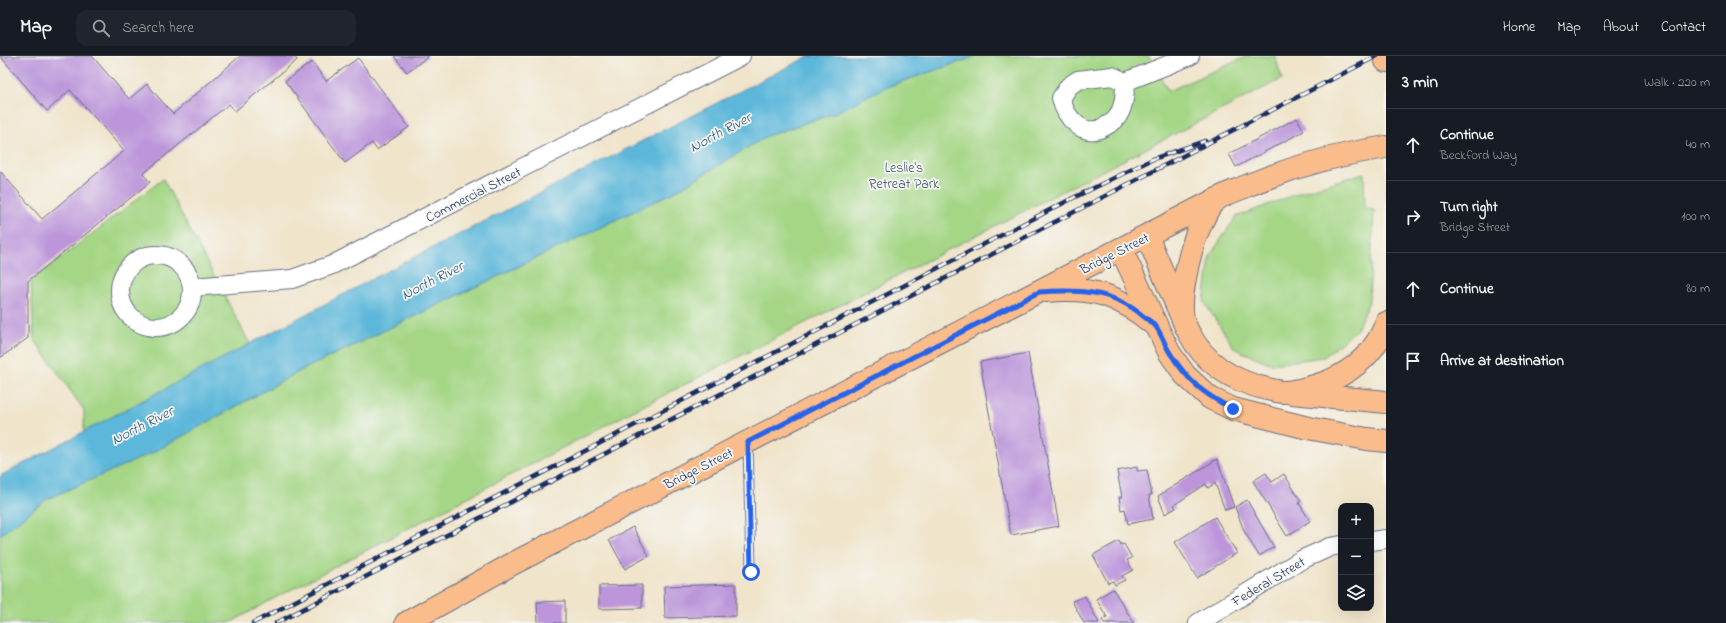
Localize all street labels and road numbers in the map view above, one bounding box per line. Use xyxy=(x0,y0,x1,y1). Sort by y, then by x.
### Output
street label: Commercial Street xyxy=(422,162,525,228)
street label: Bridge Street xyxy=(1075,228,1154,282)
street label: Bridge Street xyxy=(659,443,738,497)
street label: Federal Street xyxy=(1227,552,1310,613)

